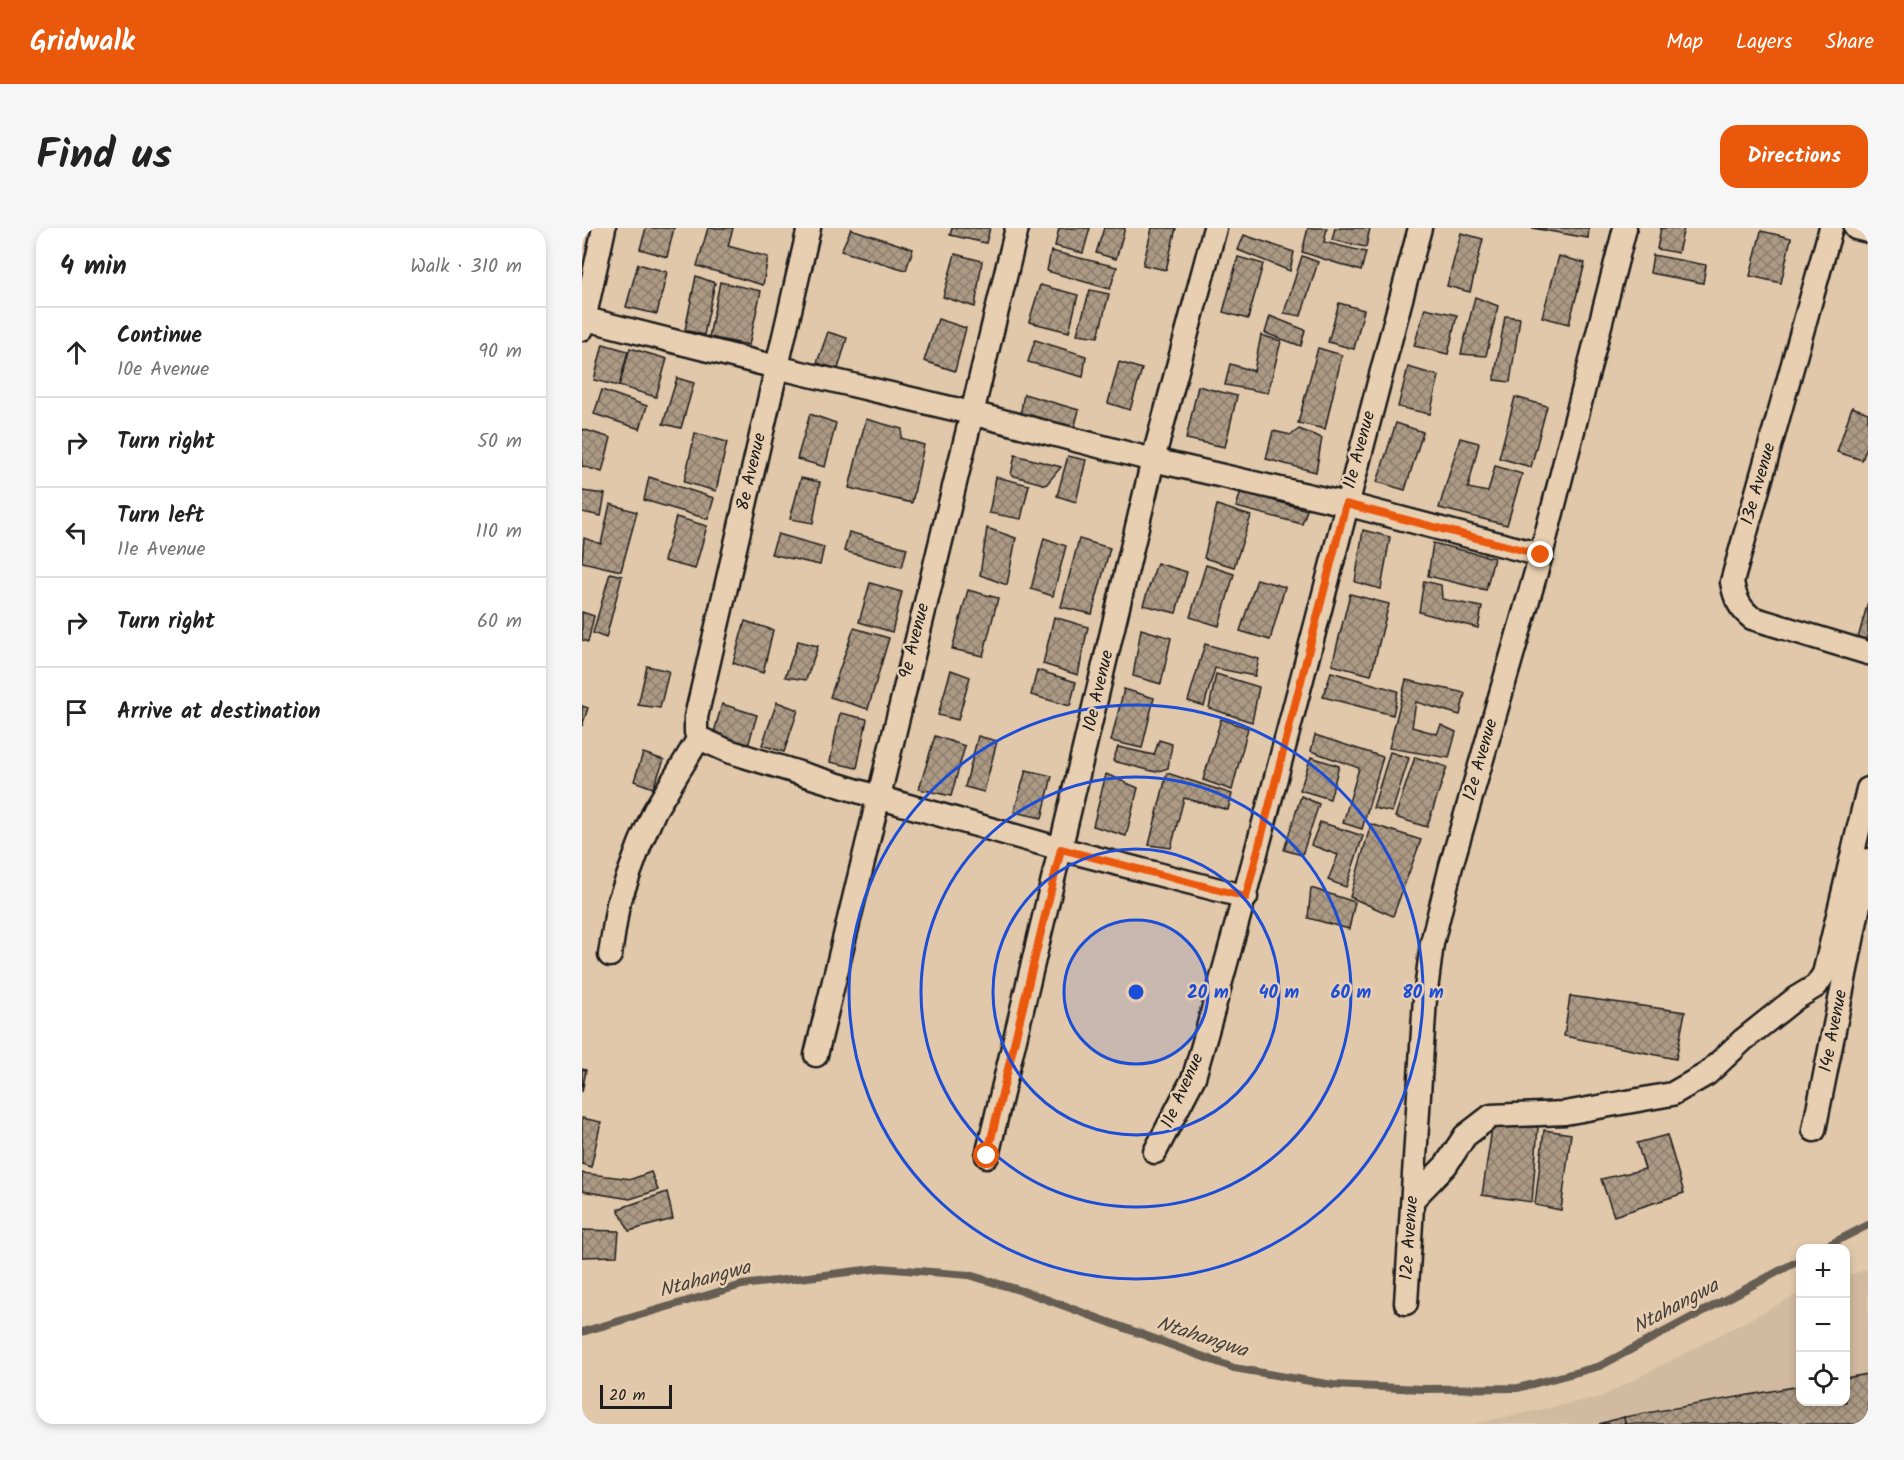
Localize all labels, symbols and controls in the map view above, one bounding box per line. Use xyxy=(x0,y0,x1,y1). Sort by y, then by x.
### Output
text: Gridwalk xyxy=(30,20,135,65)
text: Map xyxy=(1666,26,1703,59)
text: Layers xyxy=(1736,26,1792,59)
text: Share xyxy=(1825,26,1874,59)
text: Find us xyxy=(36,123,172,190)
button: Directions xyxy=(1720,125,1868,188)
text: 4 min xyxy=(60,246,127,288)
text: Walk · 310 m xyxy=(410,251,522,283)
text: Continue xyxy=(117,319,202,354)
icon: ahead xyxy=(60,336,93,369)
text: 90 m xyxy=(478,336,522,368)
text: 10e Avenue xyxy=(117,354,209,386)
street label: 11e Avenue xyxy=(1336,408,1384,492)
text: Turn right xyxy=(117,425,215,460)
icon: right xyxy=(60,426,93,459)
text: 50 m xyxy=(477,426,522,458)
street label: 8e Avenue xyxy=(729,430,775,514)
street label: 13e Avenue xyxy=(1733,440,1785,528)
text: Turn left xyxy=(117,499,204,534)
icon: left xyxy=(60,516,93,549)
text: 110 m xyxy=(476,516,522,548)
text: 11e Avenue xyxy=(117,534,205,566)
route end xyxy=(1527,541,1553,567)
street label: 9e Avenue xyxy=(892,600,938,682)
text: Turn right xyxy=(117,605,215,640)
icon: right xyxy=(60,606,93,639)
text: 60 m xyxy=(477,606,522,638)
street label: 10e Avenue xyxy=(1076,647,1122,735)
text: Arrive at destination xyxy=(117,695,320,730)
icon: arrive xyxy=(60,696,93,729)
street label: 12e Avenue xyxy=(1455,715,1507,805)
text: 20 m xyxy=(1187,979,1229,1008)
text: 40 m xyxy=(1259,979,1300,1008)
text: 60 m xyxy=(1331,979,1372,1008)
text: 80 m xyxy=(1402,979,1444,1008)
centre of rings xyxy=(1126,982,1146,1002)
street label: 14e Avenue xyxy=(1812,987,1856,1075)
street label: 11e Avenue xyxy=(1154,1049,1212,1133)
route start xyxy=(973,1142,999,1168)
street label: 12e Avenue xyxy=(1393,1195,1427,1281)
map controls xyxy=(1796,1244,1850,1406)
button: + xyxy=(1796,1244,1850,1298)
water label: Ntahangwa xyxy=(656,1252,756,1308)
water label: Ntahangwa xyxy=(1627,1270,1726,1343)
button: − xyxy=(1796,1298,1850,1352)
water label: Ntahangwa xyxy=(1152,1308,1253,1368)
button: locate xyxy=(1796,1352,1850,1406)
scale bar xyxy=(600,1382,672,1410)
text: 20 m xyxy=(609,1383,645,1408)

